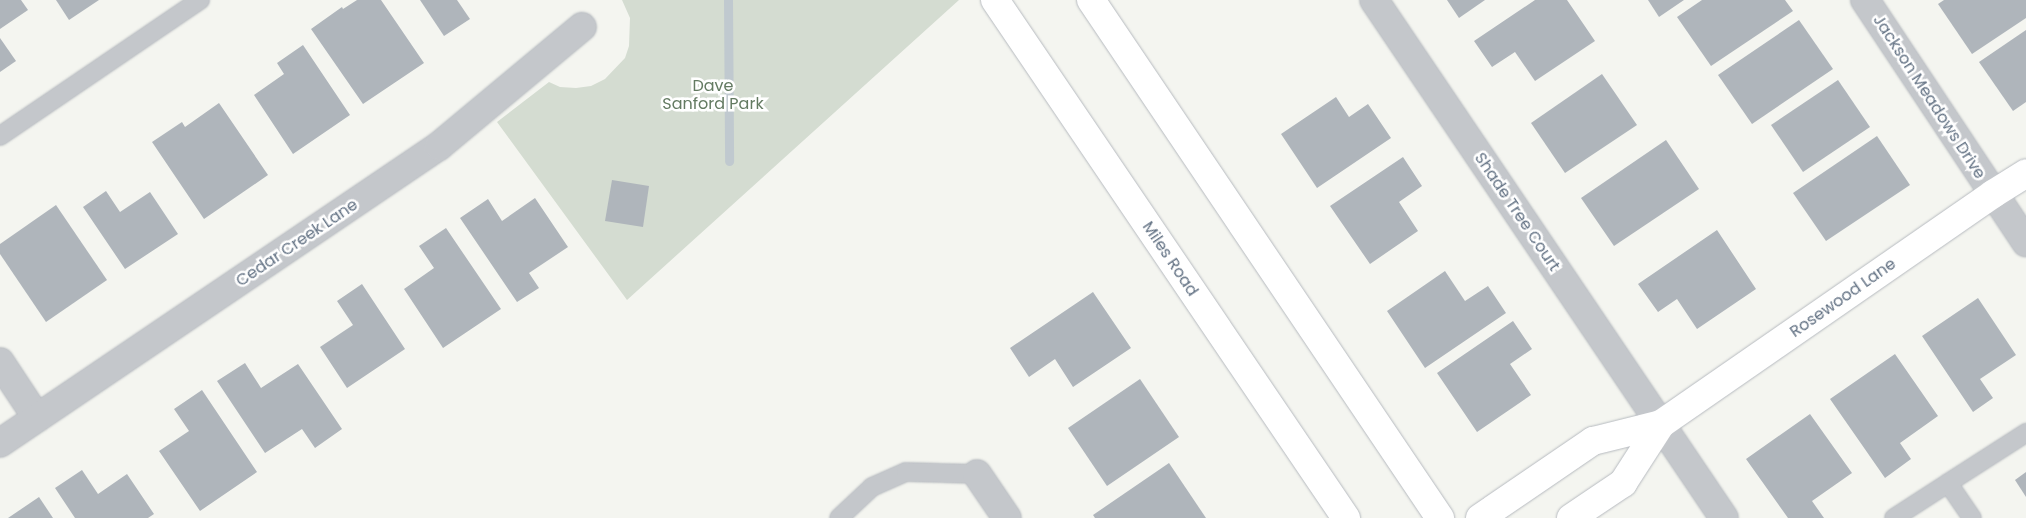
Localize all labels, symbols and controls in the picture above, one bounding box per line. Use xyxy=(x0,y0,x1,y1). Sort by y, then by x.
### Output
street label: Jackson Meadows Drive xyxy=(1869,11,1989,183)
park label: Dave Sanford Park xyxy=(662,76,764,114)
street label: Shade Tree Court xyxy=(1470,149,1564,275)
street label: Cedar Creek Lane xyxy=(232,195,362,291)
street label: Miles Road xyxy=(1138,218,1202,300)
street label: Rosewood Lane xyxy=(1786,254,1900,342)

